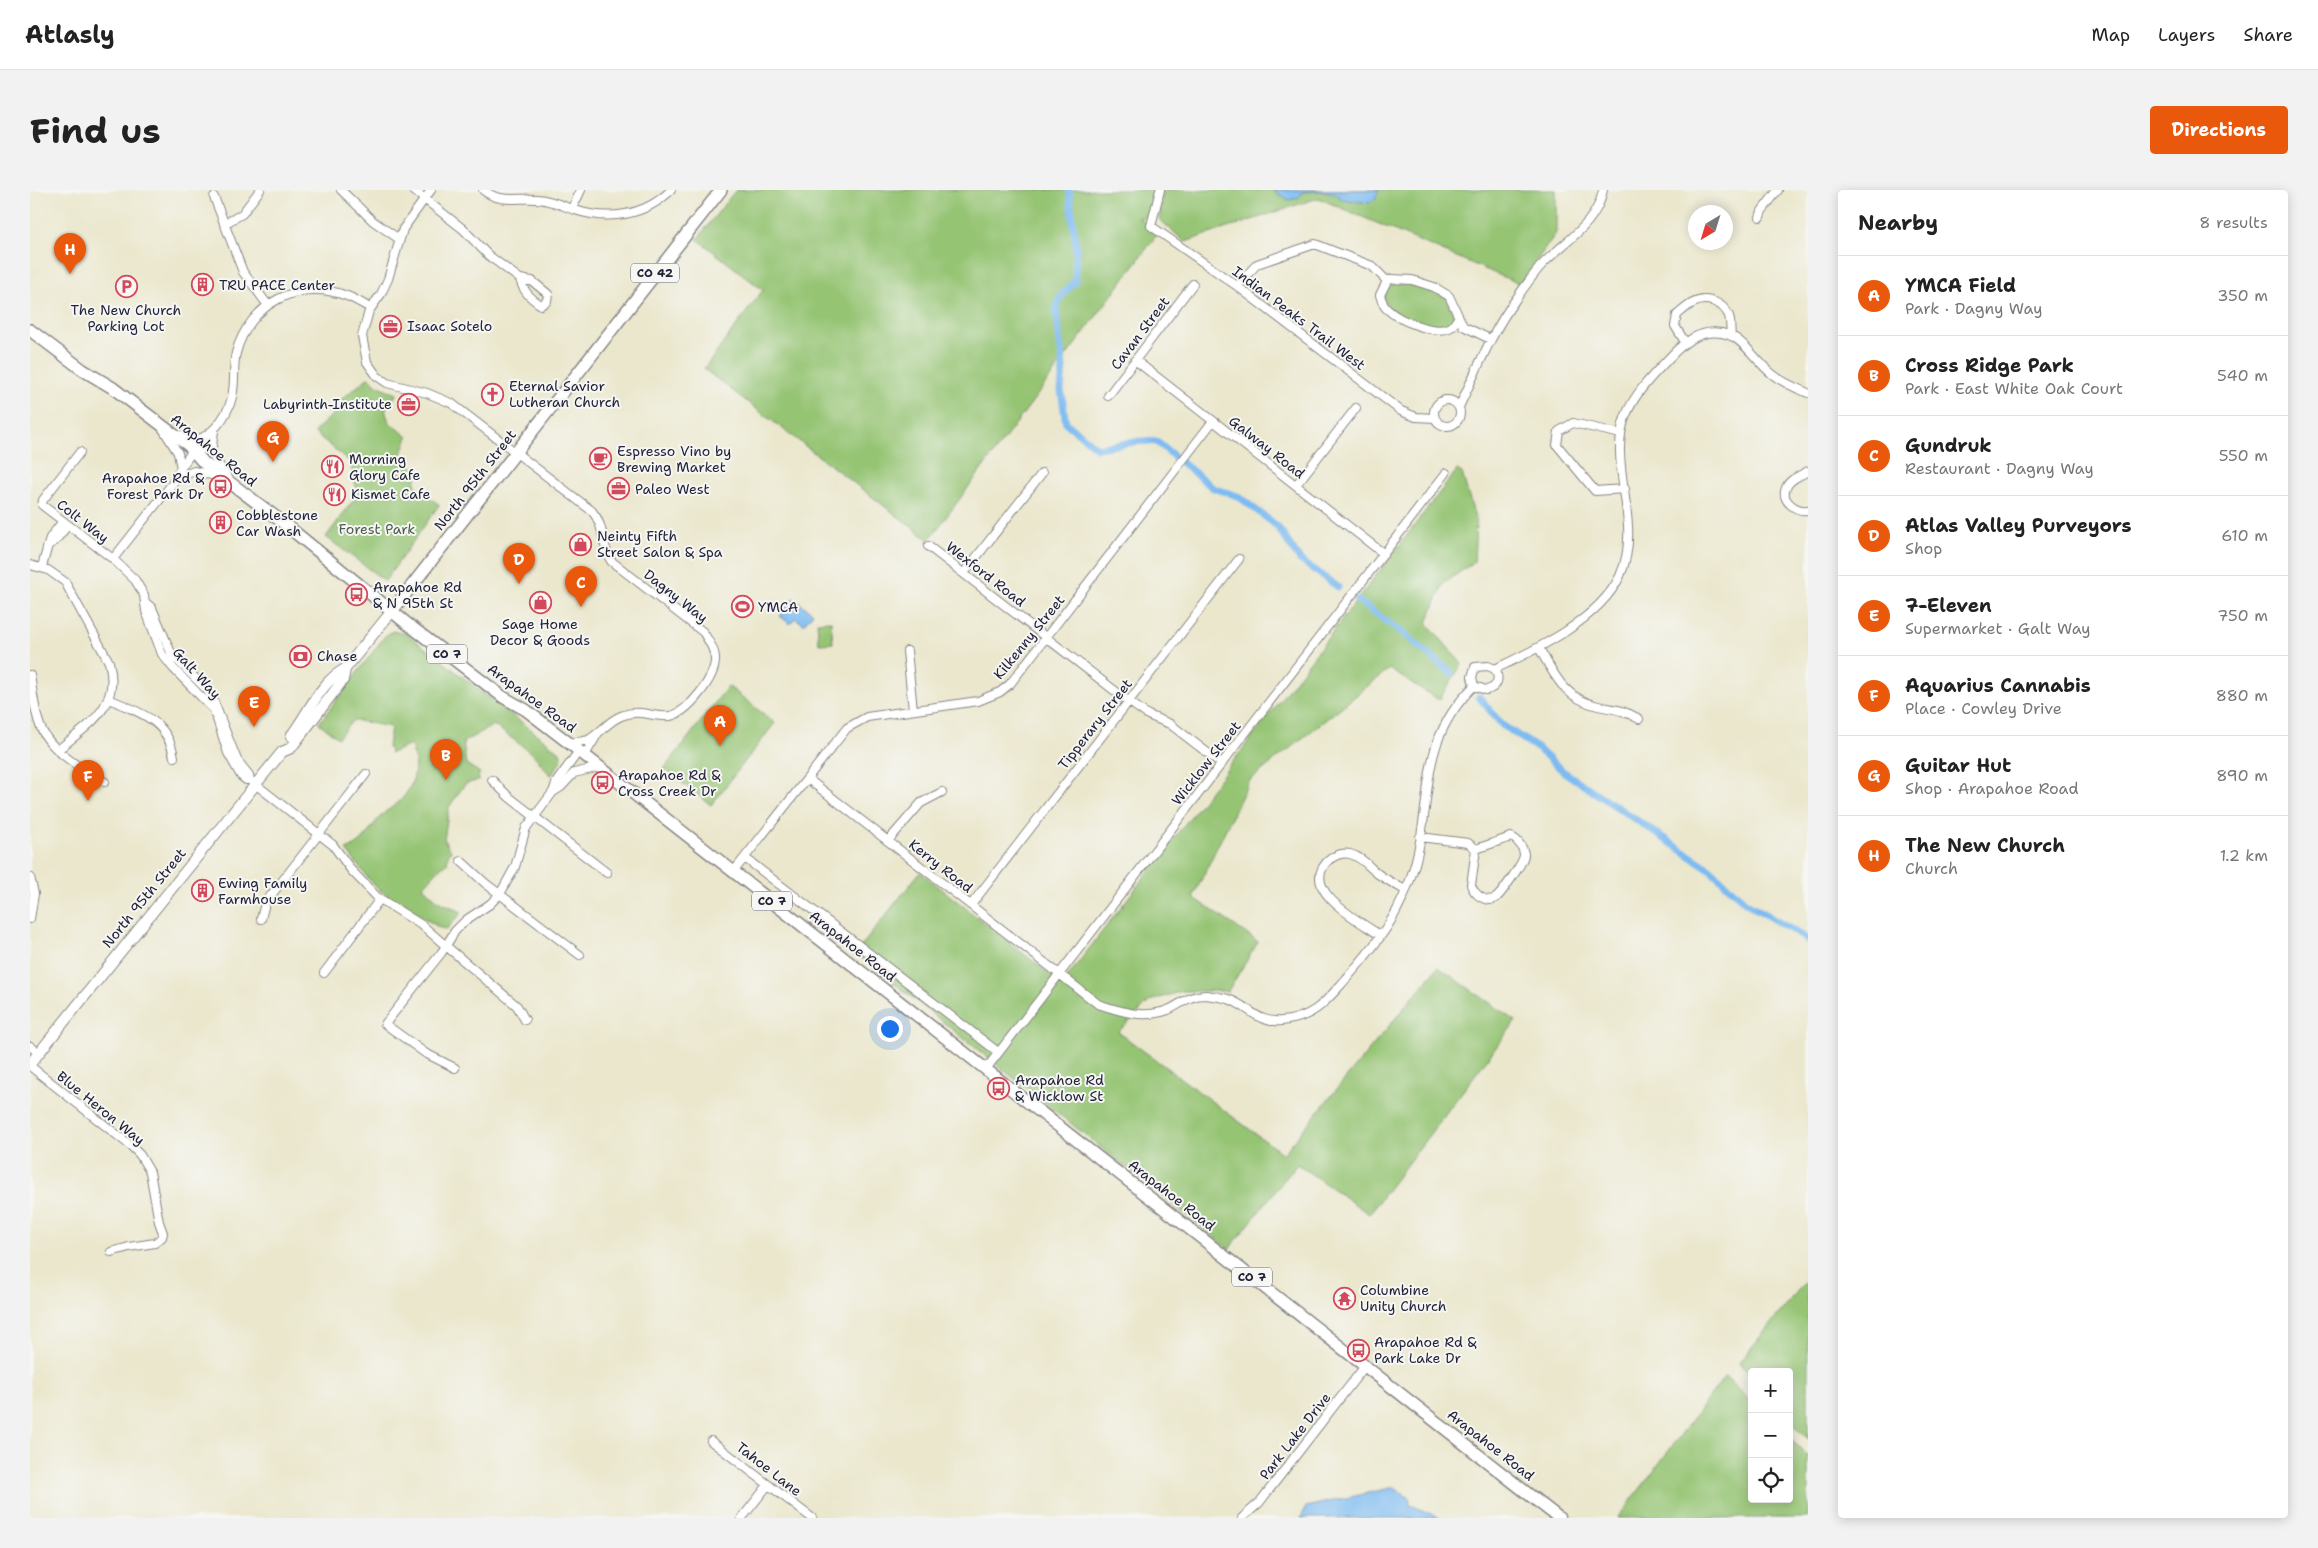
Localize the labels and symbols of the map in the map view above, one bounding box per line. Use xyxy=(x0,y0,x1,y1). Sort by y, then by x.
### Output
north arrow xyxy=(1688,205,1733,250)
pin: H xyxy=(54,233,86,274)
street label: Indian Peaks Trail West xyxy=(1229,262,1369,374)
road number: CO 42 xyxy=(631,264,679,282)
building icon: TRU PACE Center xyxy=(191,273,215,297)
parking icon: The New Church Parking Lot xyxy=(114,275,138,299)
place label: TRU PACE Center xyxy=(219,276,336,294)
street label: Cavan Street xyxy=(1107,293,1173,373)
place label: The New Church Parking Lot xyxy=(71,301,181,335)
office icon: Isaac Sotelo xyxy=(379,314,403,338)
place label: Isaac Sotelo xyxy=(407,317,492,335)
place label: Eternal Savior Lutheran Church xyxy=(509,377,620,411)
church icon: Eternal Savior Lutheran Church xyxy=(481,382,505,406)
office icon: Labyrinth-Institute xyxy=(396,392,420,416)
place label: Labyrinth-Institute xyxy=(263,395,392,413)
street label: Arapahoe Road xyxy=(167,410,261,490)
street label: Galway Road xyxy=(1225,412,1309,482)
pin: G xyxy=(257,421,289,462)
street label: North 95th Street xyxy=(430,426,520,534)
place label: Espresso Vino by Brewing Market xyxy=(617,442,731,476)
cafe icon: Espresso Vino by Brewing Market xyxy=(589,447,613,471)
place label: Morning Glory Cafe xyxy=(349,450,421,484)
restaurant icon: Morning Glory Cafe xyxy=(321,455,345,479)
place label: Arapahoe Rd & Forest Park Dr xyxy=(102,469,204,503)
bus stop icon: Arapahoe Rd & Forest Park Dr xyxy=(208,474,232,498)
office icon: Paleo West xyxy=(607,477,631,501)
place label: Paleo West xyxy=(635,480,710,498)
restaurant icon: Kismet Cafe xyxy=(323,482,347,506)
place label: Kismet Cafe xyxy=(351,485,430,503)
street label: Colt Way xyxy=(53,495,113,547)
place label: Cobblestone Car Wash xyxy=(236,506,318,540)
building icon: Cobblestone Car Wash xyxy=(208,511,232,535)
park label: Forest Park xyxy=(339,520,415,538)
place label: Neinty Fifth Street Salon & Spa xyxy=(597,527,723,561)
shop icon: Neinty Fifth Street Salon & Spa xyxy=(569,532,593,556)
street label: Wexford Road xyxy=(943,537,1029,611)
pin: D xyxy=(503,543,535,584)
street label: Dagny Way xyxy=(640,565,712,627)
pin: C xyxy=(565,566,597,607)
place label: Arapahoe Rd & N 95th St xyxy=(373,578,462,612)
bus stop icon: Arapahoe Rd & N 95th St xyxy=(345,583,369,607)
shop icon: Sage Home Decor & Goods xyxy=(528,590,552,614)
street label: Kilkenny Street xyxy=(989,591,1069,683)
sports icon: YMCA xyxy=(730,595,754,619)
place label: YMCA xyxy=(758,598,798,616)
place label: Sage Home Decor & Goods xyxy=(490,615,590,649)
street label: Galt Way xyxy=(169,643,225,703)
bank icon: Chase xyxy=(289,644,313,668)
road number: CO 7 xyxy=(427,644,467,664)
place label: Chase xyxy=(317,647,357,665)
street label: Arapahoe Road xyxy=(484,660,580,736)
street label: Tipperary Street xyxy=(1054,675,1136,773)
pin: E xyxy=(238,686,270,727)
pin: A xyxy=(704,705,736,746)
street label: Wicklow Street xyxy=(1167,717,1245,809)
pin: B xyxy=(430,739,462,780)
pin: F xyxy=(72,760,104,801)
place label: Arapahoe Rd & Cross Creek Dr xyxy=(618,766,721,800)
bus stop icon: Arapahoe Rd & Cross Creek Dr xyxy=(590,771,614,795)
street label: Kerry Road xyxy=(905,835,977,897)
street label: North 95th Street xyxy=(98,844,190,952)
place label: Ewing Family Farmhouse xyxy=(218,874,307,908)
building icon: Ewing Family Farmhouse xyxy=(190,879,214,903)
road number: CO 7 xyxy=(752,891,792,910)
street label: Arapahoe Road xyxy=(806,906,900,986)
your location xyxy=(877,1016,903,1042)
street label: Blue Heron Way xyxy=(53,1067,149,1149)
place label: Arapahoe Rd & Wicklow St xyxy=(1015,1071,1104,1105)
bus stop icon: Arapahoe Rd & Wicklow St xyxy=(987,1076,1011,1100)
street label: Arapahoe Road xyxy=(1125,1155,1219,1235)
road number: CO 7 xyxy=(1232,1268,1272,1286)
place label: Columbine Unity Church xyxy=(1360,1281,1446,1315)
temple icon: Columbine Unity Church xyxy=(1332,1286,1356,1310)
place label: Arapahoe Rd & Park Lake Dr xyxy=(1374,1333,1477,1367)
bus stop icon: Arapahoe Rd & Park Lake Dr xyxy=(1346,1338,1370,1362)
street label: Park Lake Drive xyxy=(1255,1389,1335,1483)
street label: Arapahoe Road xyxy=(1444,1405,1538,1485)
street label: Tahoe Lane xyxy=(733,1438,805,1500)

